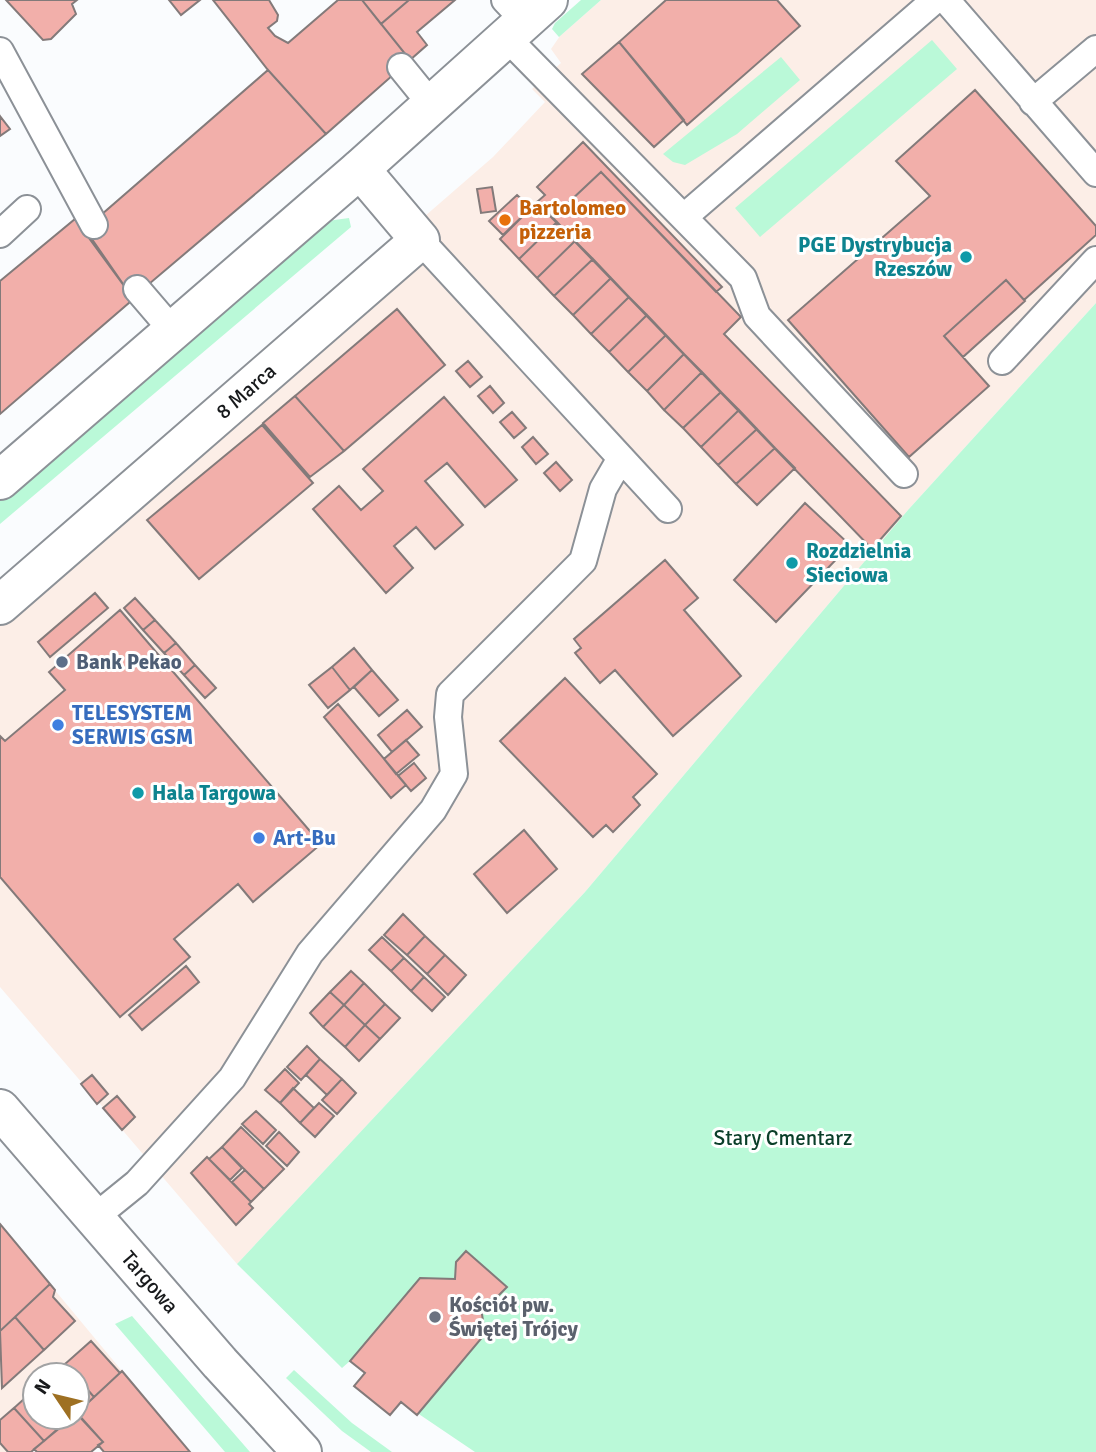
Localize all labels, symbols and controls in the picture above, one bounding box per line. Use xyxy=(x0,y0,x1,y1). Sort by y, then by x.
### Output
place label: Bartolomeo pizzeria xyxy=(519,195,626,245)
marker: Bartolomeo pizzeria xyxy=(497,212,513,228)
place label: PGE Dystrybucja Rzeszów xyxy=(798,232,952,282)
marker: PGE Dystrybucja Rzeszów xyxy=(958,249,974,265)
street label: 8 Marca xyxy=(211,358,282,424)
place label: Rozdzielnia Sieciowa xyxy=(806,538,911,588)
marker: Rozdzielnia Sieciowa xyxy=(784,555,800,571)
place label: Bank Pekao xyxy=(76,649,182,675)
marker: Bank Pekao xyxy=(54,654,70,670)
place label: TELESYSTEM SERWIS GSM xyxy=(72,700,193,750)
marker: TELESYSTEM SERWIS GSM xyxy=(50,717,66,733)
place label: Hala Targowa xyxy=(152,780,276,806)
marker: Hala Targowa xyxy=(130,785,146,801)
place label: Art-Bu xyxy=(273,825,336,851)
marker: Art-Bu xyxy=(251,830,267,846)
park label: Stary Cmentarz xyxy=(713,1125,853,1151)
street label: Targowa xyxy=(116,1245,184,1319)
place label: Kościół pw. Świętej Trójcy xyxy=(449,1292,579,1342)
marker: Kościół pw. Świętej Trójcy xyxy=(427,1309,443,1325)
north arrow xyxy=(21,1361,91,1431)
text: N xyxy=(29,1375,57,1399)

